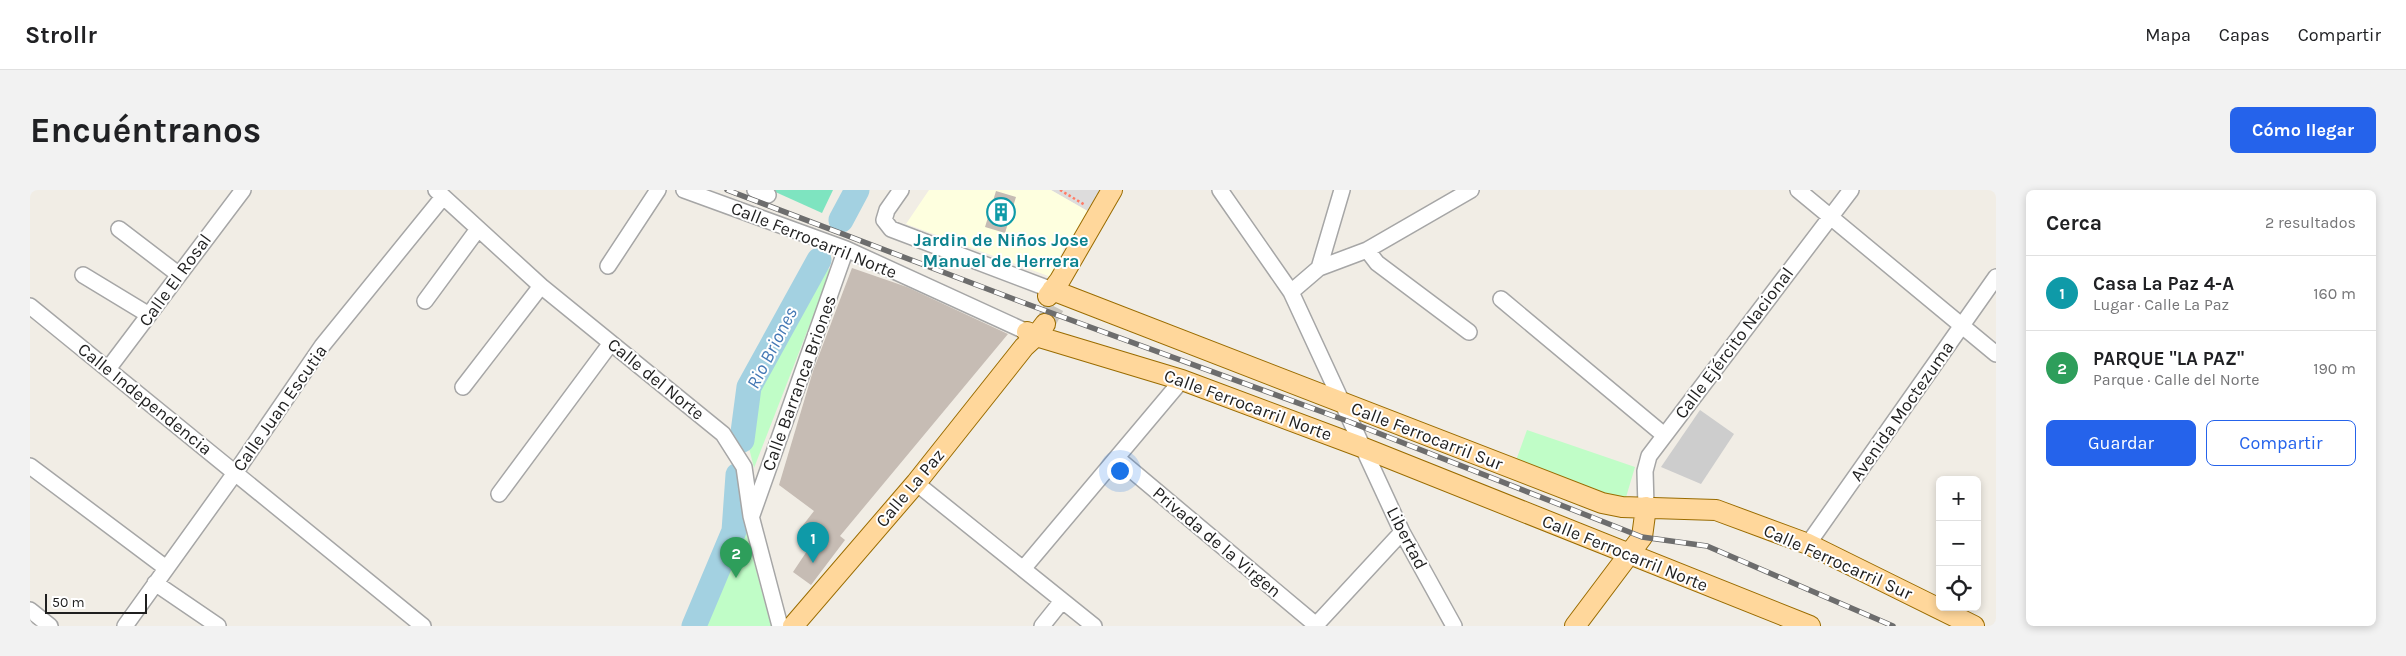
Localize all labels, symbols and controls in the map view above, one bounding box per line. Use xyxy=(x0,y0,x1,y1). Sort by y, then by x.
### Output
text: Strollr xyxy=(25,21,97,49)
text: Mapa xyxy=(2145,24,2191,46)
text: Capas xyxy=(2219,24,2270,46)
text: Compartir xyxy=(2298,24,2381,46)
button: Cómo llegar xyxy=(2230,107,2376,153)
text: Encuéntranos xyxy=(30,110,261,151)
street label: Calle Ferrocarril Norte xyxy=(728,197,900,283)
building icon: Jardin de Niños Jose Manuel de Herrera xyxy=(986,197,1016,227)
text: Cerca xyxy=(2046,211,2102,235)
text: 2 resultados xyxy=(2265,213,2356,232)
street label: Calle El Rosal xyxy=(134,229,216,331)
place label: Jardin de Niños Jose Manuel de Herrera xyxy=(914,229,1088,272)
street label: Calle Ejército Nacional xyxy=(1670,263,1798,423)
text: Casa La Paz 4-A xyxy=(2093,273,2234,295)
text: 1 xyxy=(2059,284,2065,303)
text: 160 m xyxy=(2313,284,2356,303)
street label: Calle Barranca Briones xyxy=(757,292,841,474)
text: Lugar · Calle La Paz xyxy=(2093,295,2229,314)
water label: Rio Briones xyxy=(742,303,802,393)
street label: Calle del Norte xyxy=(603,333,709,425)
street label: Avenida Moctezuma xyxy=(1845,337,1959,485)
street label: Calle Independencia xyxy=(73,338,217,460)
street label: Calle Juan Escutia xyxy=(228,340,332,476)
text: PARQUE "LA PAZ" xyxy=(2093,348,2244,370)
text: 2 xyxy=(2057,359,2067,378)
text: 190 m xyxy=(2313,359,2356,378)
street label: Calle Ferrocarril Norte xyxy=(1161,364,1335,446)
text: Parque · Calle del Norte xyxy=(2093,370,2259,389)
street label: Calle Ferrocarril Sur xyxy=(1348,397,1506,475)
button: Guardar xyxy=(2046,420,2196,466)
button: Compartir xyxy=(2206,420,2356,466)
street label: Calle La Paz xyxy=(871,444,949,532)
your location xyxy=(1107,458,1133,484)
map controls xyxy=(1936,476,1981,611)
button: + xyxy=(1936,476,1981,521)
street label: Privada de la Virgen xyxy=(1148,482,1286,602)
street label: Libertad xyxy=(1382,503,1432,573)
street label: Calle Ferrocarril Norte xyxy=(1539,510,1711,596)
street label: Calle Ferrocarril Sur xyxy=(1760,519,1916,605)
button: − xyxy=(1936,521,1981,566)
pin: 1 xyxy=(797,522,829,563)
pin: 2 xyxy=(720,537,752,578)
button: locate xyxy=(1936,566,1981,611)
scale bar xyxy=(45,591,148,614)
text: 50 m xyxy=(52,594,85,611)

